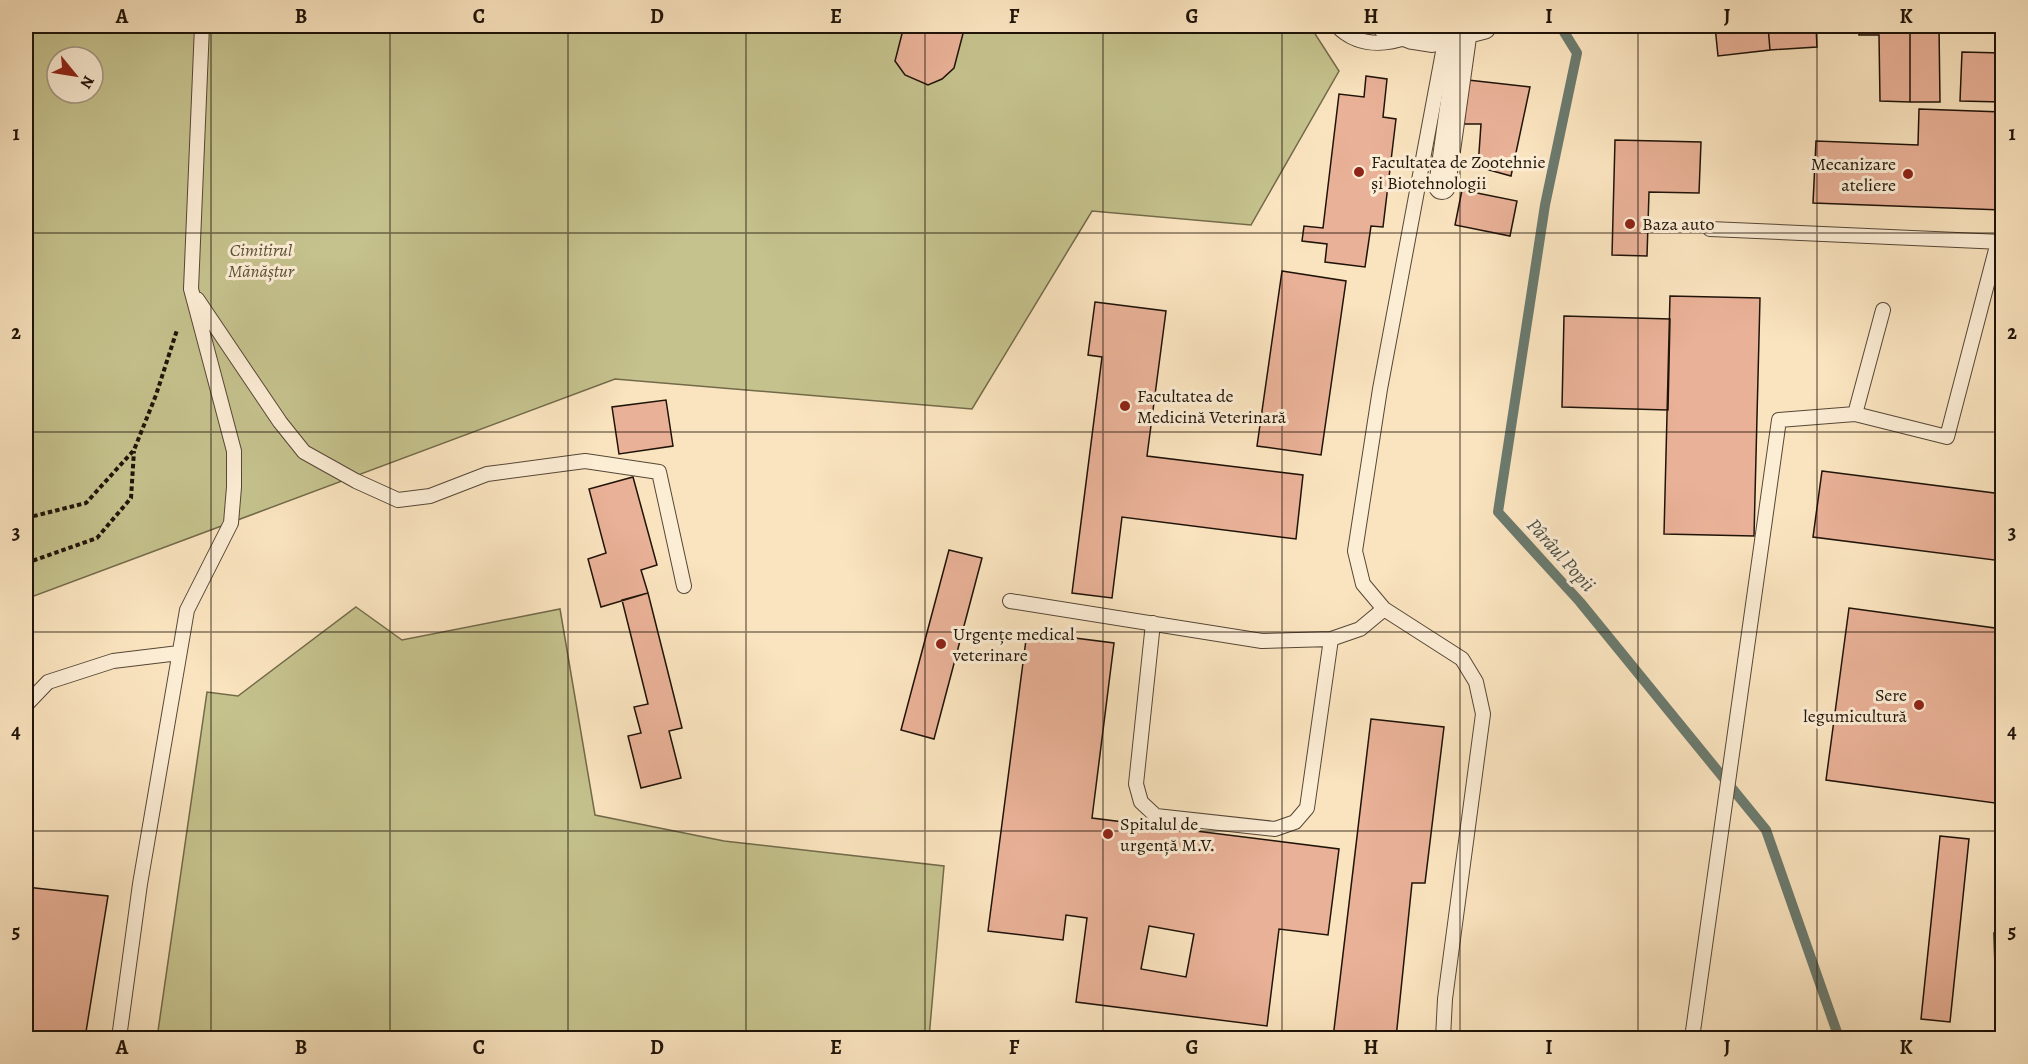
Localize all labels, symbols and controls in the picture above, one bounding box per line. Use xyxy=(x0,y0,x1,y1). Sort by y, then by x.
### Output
text: A xyxy=(115,3,129,30)
text: B xyxy=(295,3,307,30)
text: C xyxy=(473,3,485,30)
text: D xyxy=(650,3,664,30)
text: E xyxy=(830,3,842,30)
text: F xyxy=(1009,3,1020,30)
text: G xyxy=(1185,3,1199,30)
text: H xyxy=(1364,3,1379,30)
text: I xyxy=(1545,3,1553,30)
text: J xyxy=(1724,3,1731,30)
text: K xyxy=(1899,3,1913,30)
north arrow xyxy=(45,45,105,105)
text: N xyxy=(75,71,100,93)
text: 1 xyxy=(12,120,20,147)
text: 1 xyxy=(2008,120,2016,147)
place label: Facultatea de Zootehnie și Biotehnologii xyxy=(1371,150,1546,195)
place label: Mecanizare ateliere xyxy=(1811,152,1896,197)
marker: Facultatea de Zootehnie și Biotehnologii xyxy=(1352,165,1366,179)
marker: Mecanizare ateliere xyxy=(1901,167,1915,181)
place label: Baza auto xyxy=(1642,212,1714,236)
marker: Baza auto xyxy=(1623,217,1637,231)
park label: Cimitirul Mănăștur xyxy=(228,238,295,283)
text: 2 xyxy=(11,319,21,346)
text: 2 xyxy=(2007,319,2017,346)
place label: Facultatea de Medicină Veterinară xyxy=(1137,384,1287,429)
marker: Facultatea de Medicină Veterinară xyxy=(1118,399,1132,413)
water label: Pârâul Popii xyxy=(1521,512,1601,598)
text: 3 xyxy=(12,519,20,546)
text: 3 xyxy=(2008,519,2016,546)
place label: Urgențe medical veterinare xyxy=(952,622,1075,667)
marker: Urgențe medical veterinare xyxy=(934,637,948,651)
place label: Sere legumicultură xyxy=(1803,683,1908,728)
marker: Sere legumicultură xyxy=(1912,698,1926,712)
text: 4 xyxy=(11,718,21,745)
text: 4 xyxy=(2007,718,2017,745)
place label: Spitalul de urgență M.V. xyxy=(1120,812,1215,857)
marker: Spitalul de urgență M.V. xyxy=(1101,827,1115,841)
text: 5 xyxy=(12,918,20,945)
text: 5 xyxy=(2008,918,2016,945)
text: A xyxy=(115,1034,129,1061)
text: B xyxy=(295,1034,307,1061)
text: C xyxy=(473,1034,485,1061)
text: D xyxy=(650,1034,664,1061)
text: E xyxy=(830,1034,842,1061)
text: F xyxy=(1009,1034,1020,1061)
text: G xyxy=(1185,1034,1199,1061)
text: H xyxy=(1364,1034,1379,1061)
text: I xyxy=(1545,1034,1553,1061)
text: J xyxy=(1724,1034,1731,1061)
text: K xyxy=(1899,1034,1913,1061)

